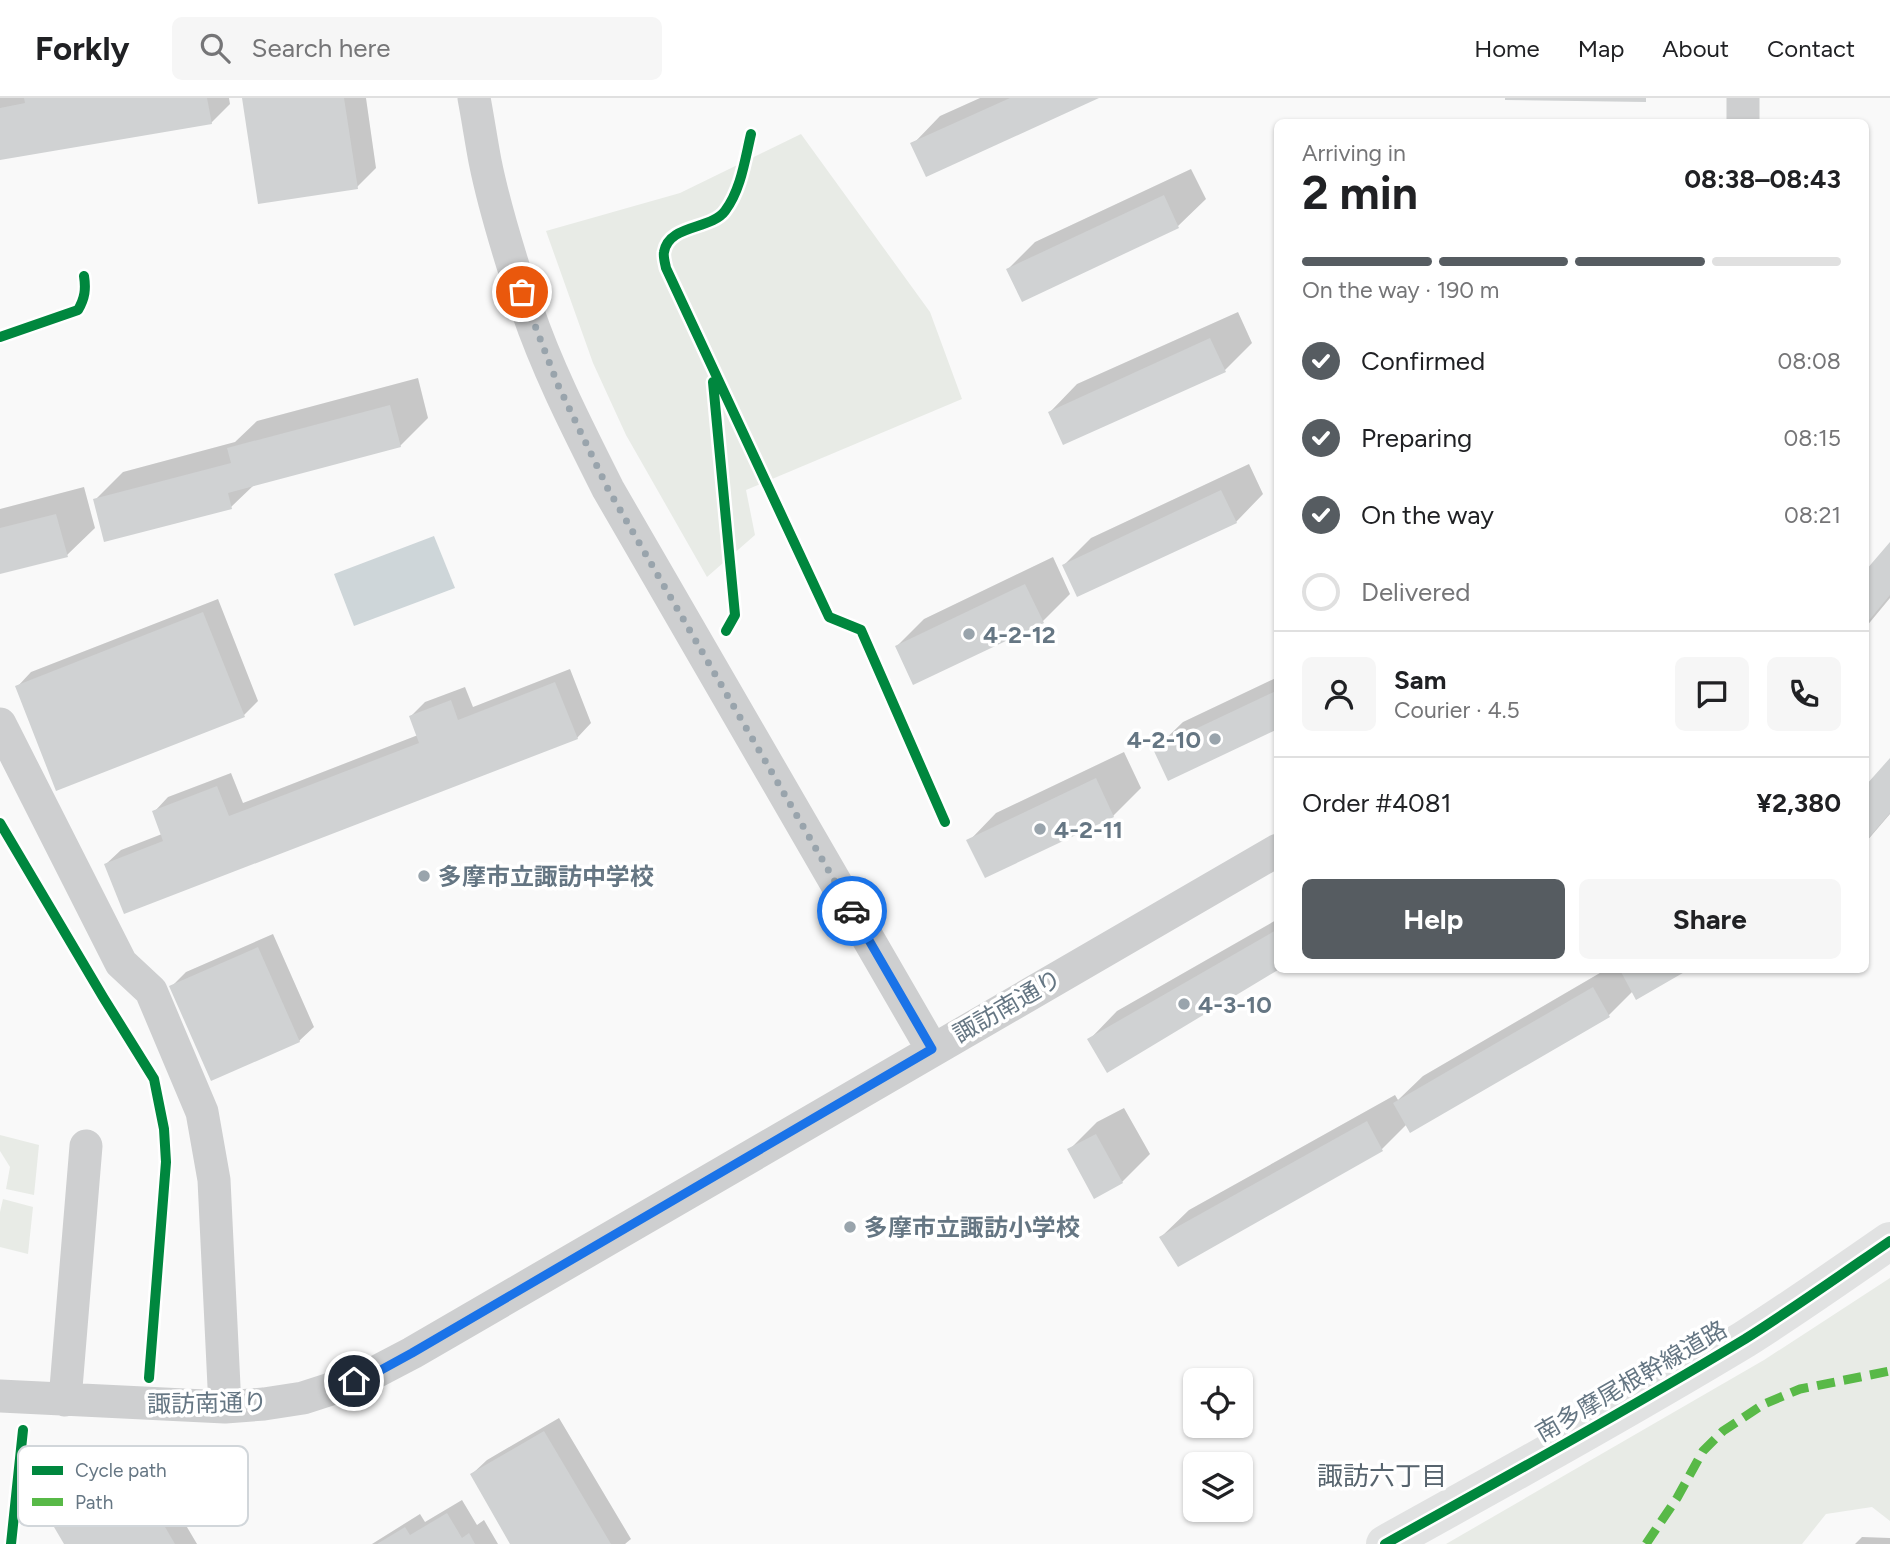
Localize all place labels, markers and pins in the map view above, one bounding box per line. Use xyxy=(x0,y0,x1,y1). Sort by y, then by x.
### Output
pin xyxy=(492,262,552,322)
place label: 4-2-12 xyxy=(983,620,1056,649)
marker: 4-2-12 xyxy=(961,626,977,642)
place label: 4-2-10 xyxy=(1127,725,1201,754)
marker: 4-2-10 xyxy=(1207,731,1223,747)
place label: 4-2-11 xyxy=(1054,815,1123,844)
marker: 4-2-11 xyxy=(1032,821,1048,837)
place label: 多摩市立諏訪中学校 xyxy=(438,862,654,891)
marker: 多摩市立諏訪中学校 xyxy=(416,868,432,884)
place label: 4-3-10 xyxy=(1198,990,1272,1019)
marker: 4-3-10 xyxy=(1176,996,1192,1012)
place label: 多摩市立諏訪小学校 xyxy=(864,1213,1080,1242)
marker: 多摩市立諏訪小学校 xyxy=(842,1219,858,1235)
pin xyxy=(324,1351,384,1411)

